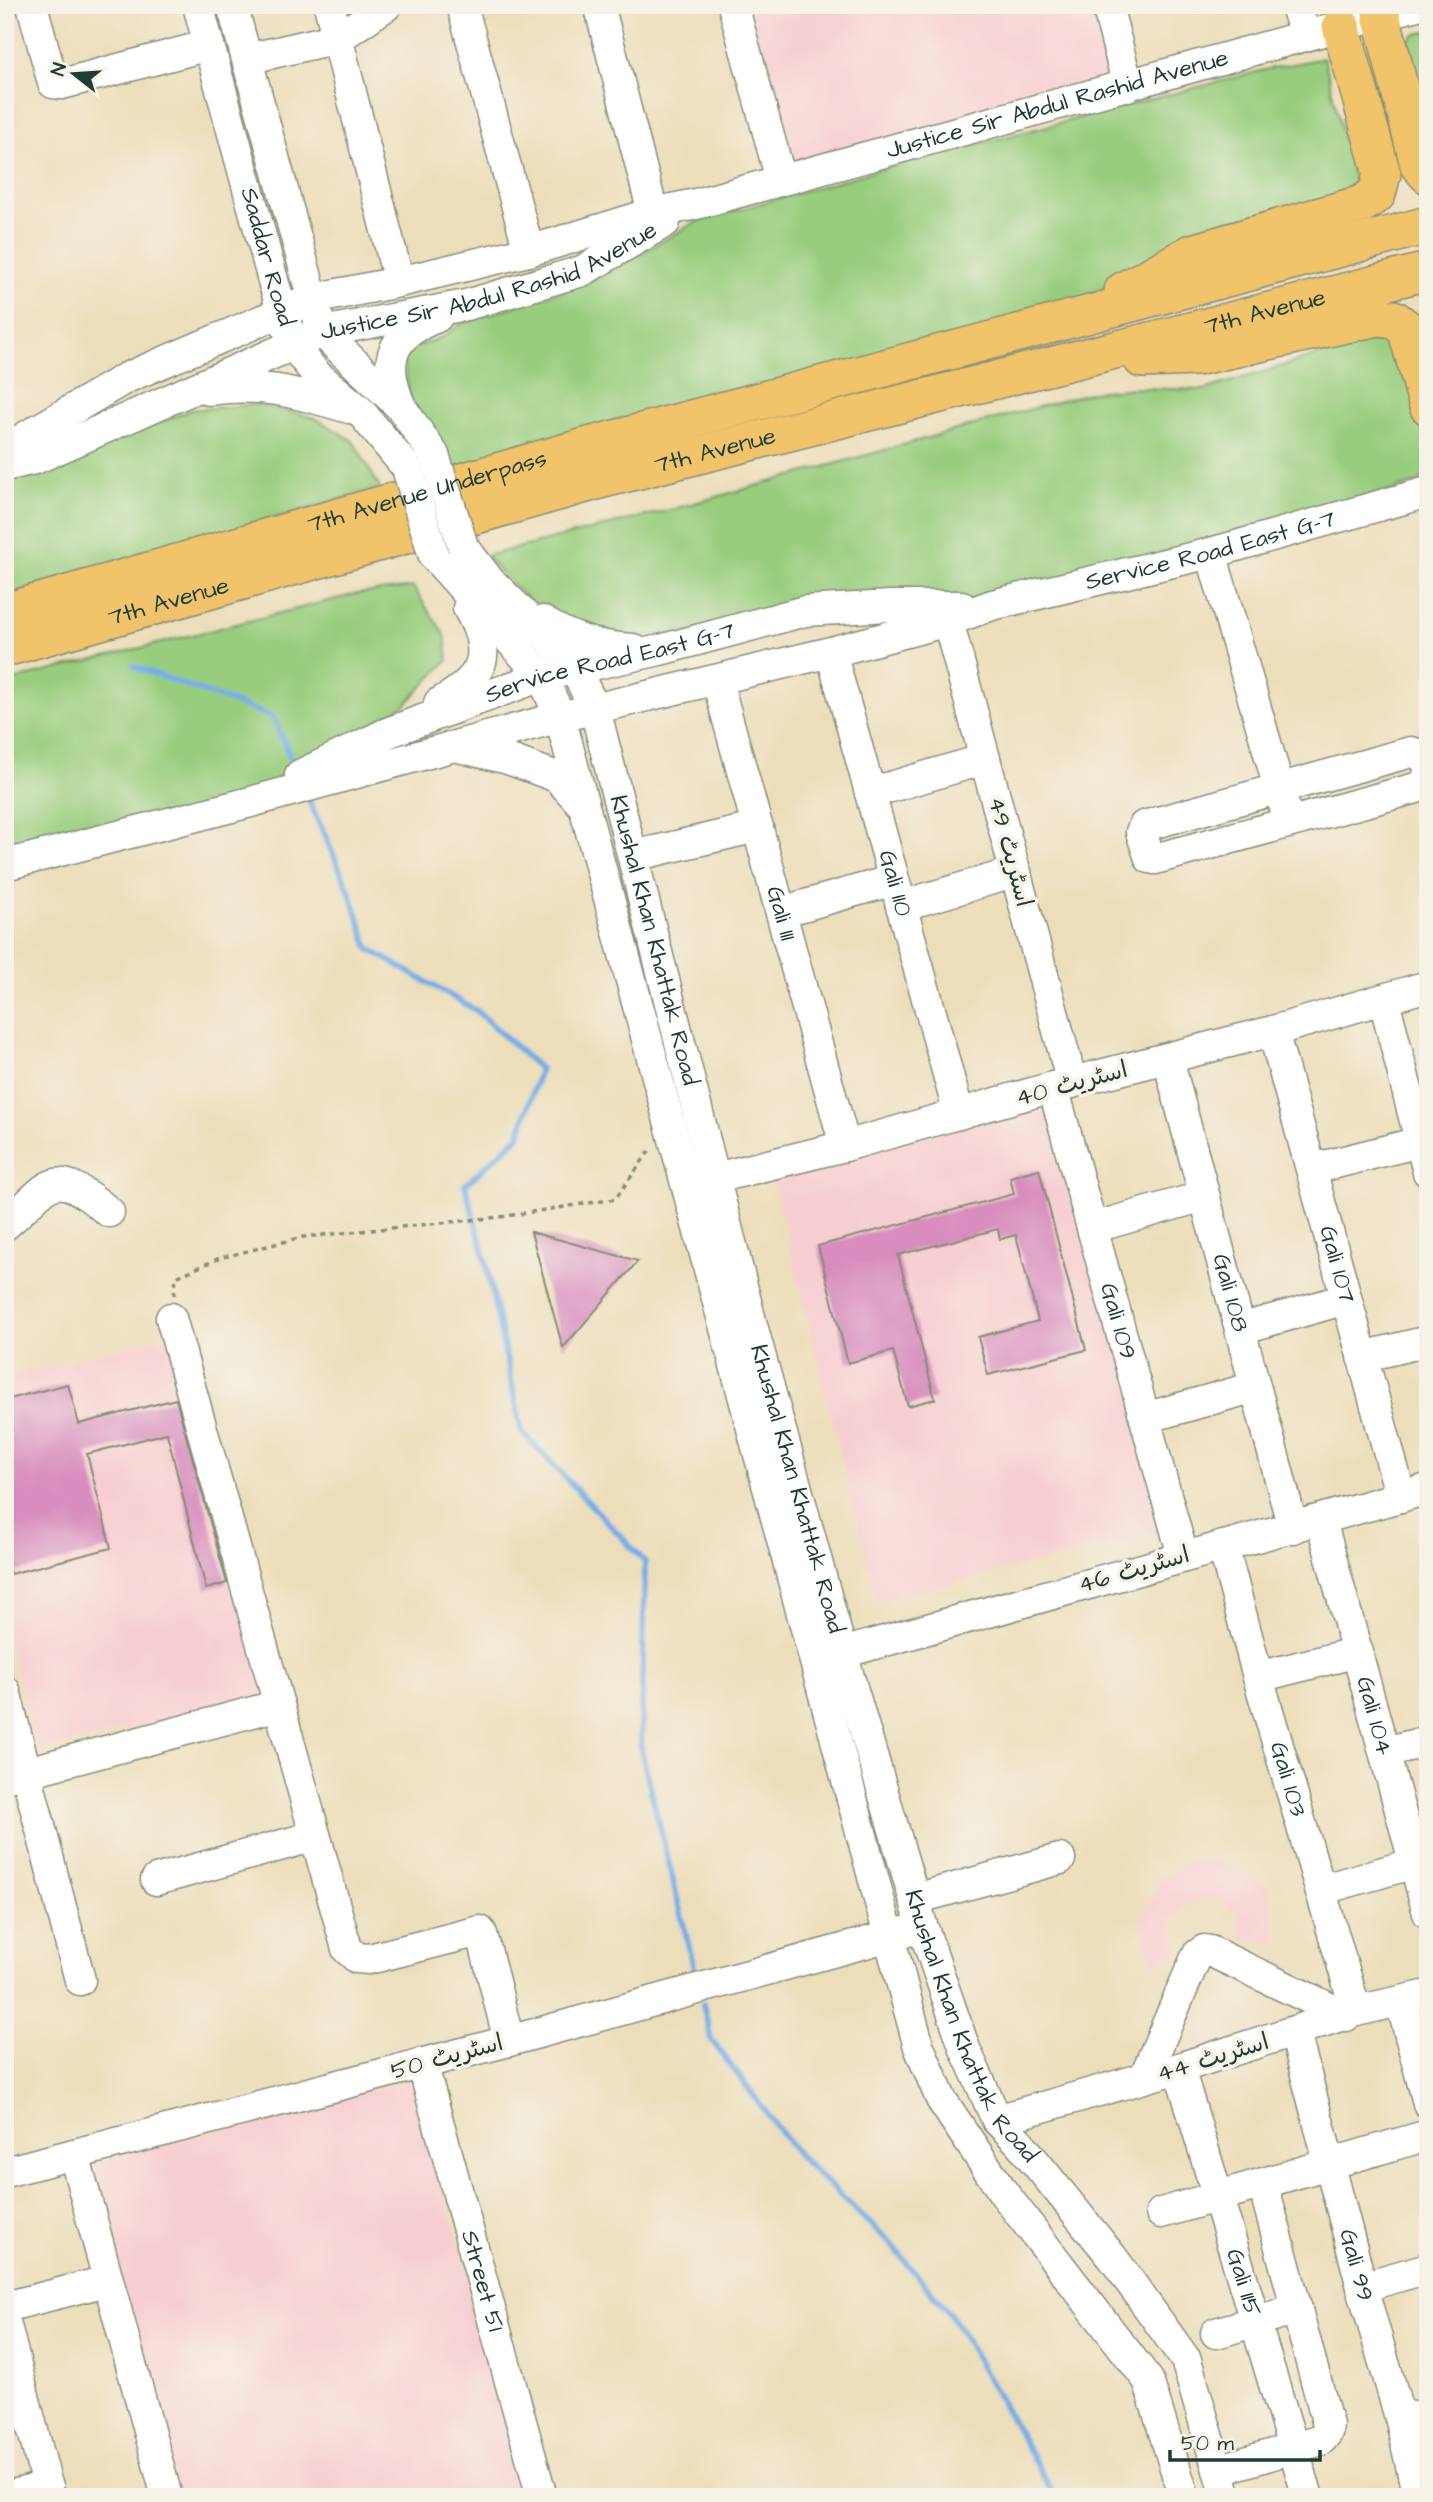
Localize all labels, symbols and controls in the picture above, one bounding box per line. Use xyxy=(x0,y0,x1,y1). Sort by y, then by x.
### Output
north arrow xyxy=(38,38,108,108)
street label: Justice Sir Abdul Rashid Avenue xyxy=(882,41,1232,168)
text: N xyxy=(45,60,74,79)
street label: Saddar Road xyxy=(231,184,303,330)
street label: Justice Sir Abdul Rashid Avenue xyxy=(317,213,664,349)
street label: 7th Avenue xyxy=(1201,280,1329,344)
street label: 7th Avenue xyxy=(651,419,779,482)
street label: 7th Avenue Underpass xyxy=(304,442,551,542)
street label: Service Road East G-7 xyxy=(1082,502,1339,599)
street label: 7th Avenue xyxy=(104,569,233,635)
street label: Service Road East G-7 xyxy=(481,614,739,712)
street label: Khushal Khan Khattak Road xyxy=(601,792,707,1089)
street label: اسٹریٹ 49 xyxy=(979,793,1041,911)
street label: Gali 110 xyxy=(870,846,920,920)
street label: Gali 111 xyxy=(757,882,805,944)
street label: اسٹریٹ 40 xyxy=(1012,1053,1132,1115)
street label: Gali 107 xyxy=(1310,1222,1364,1307)
street label: Gali 108 xyxy=(1204,1250,1257,1336)
street label: Gali 109 xyxy=(1091,1279,1145,1363)
street label: Khushal Khan Khattak Road xyxy=(741,1341,853,1637)
street label: اسٹریٹ 46 xyxy=(1074,1538,1194,1602)
street label: Gali 104 xyxy=(1347,1673,1401,1759)
street label: Gali 103 xyxy=(1261,1738,1315,1820)
street label: Khushal Khan Khattak Road xyxy=(896,1886,1046,2170)
street label: اسٹریٹ 44 xyxy=(1153,2025,1273,2091)
street label: اسٹریٹ 50 xyxy=(387,2026,507,2088)
street label: Gali 99 xyxy=(1330,2225,1382,2305)
street label: Street 51 xyxy=(452,2226,512,2335)
street label: Gali 115 xyxy=(1217,2245,1270,2320)
scale bar xyxy=(1170,2418,1321,2462)
text: 50 m xyxy=(1181,2429,1235,2458)

